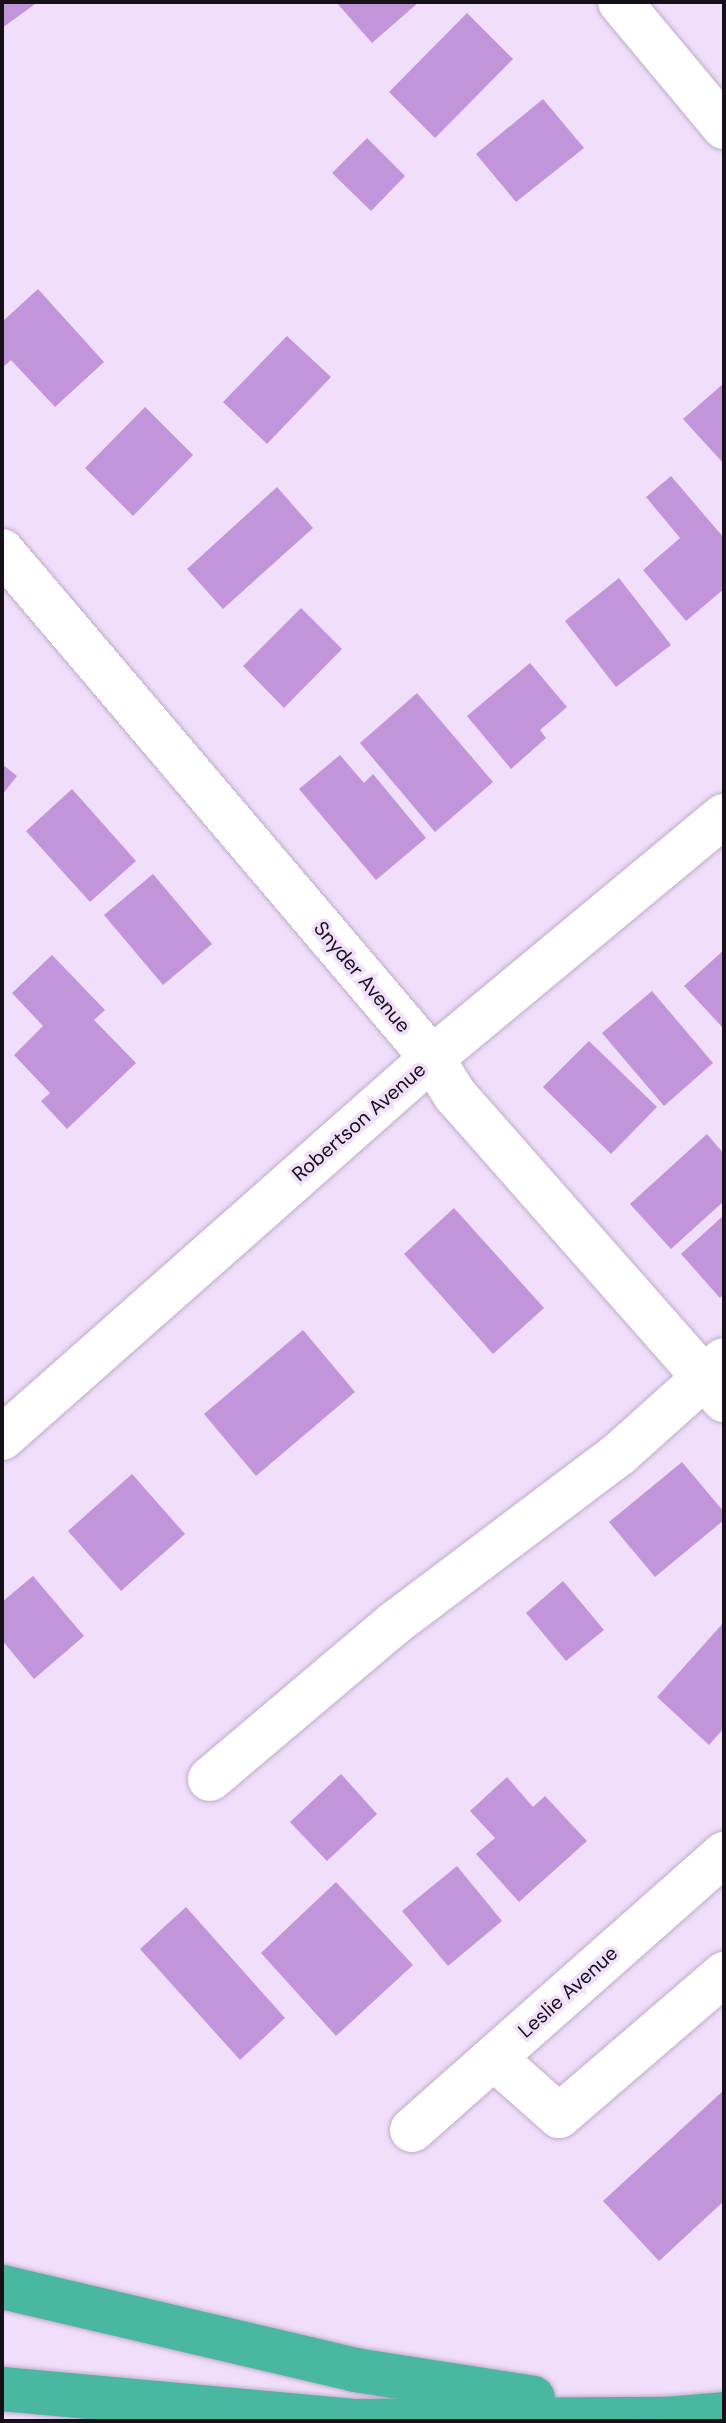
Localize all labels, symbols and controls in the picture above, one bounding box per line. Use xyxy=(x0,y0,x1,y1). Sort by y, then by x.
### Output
street label: Snyder Avenue xyxy=(309,917,415,1037)
street label: Robertson Avenue xyxy=(287,1058,431,1186)
street label: Leslie Avenue xyxy=(513,1941,623,2043)

